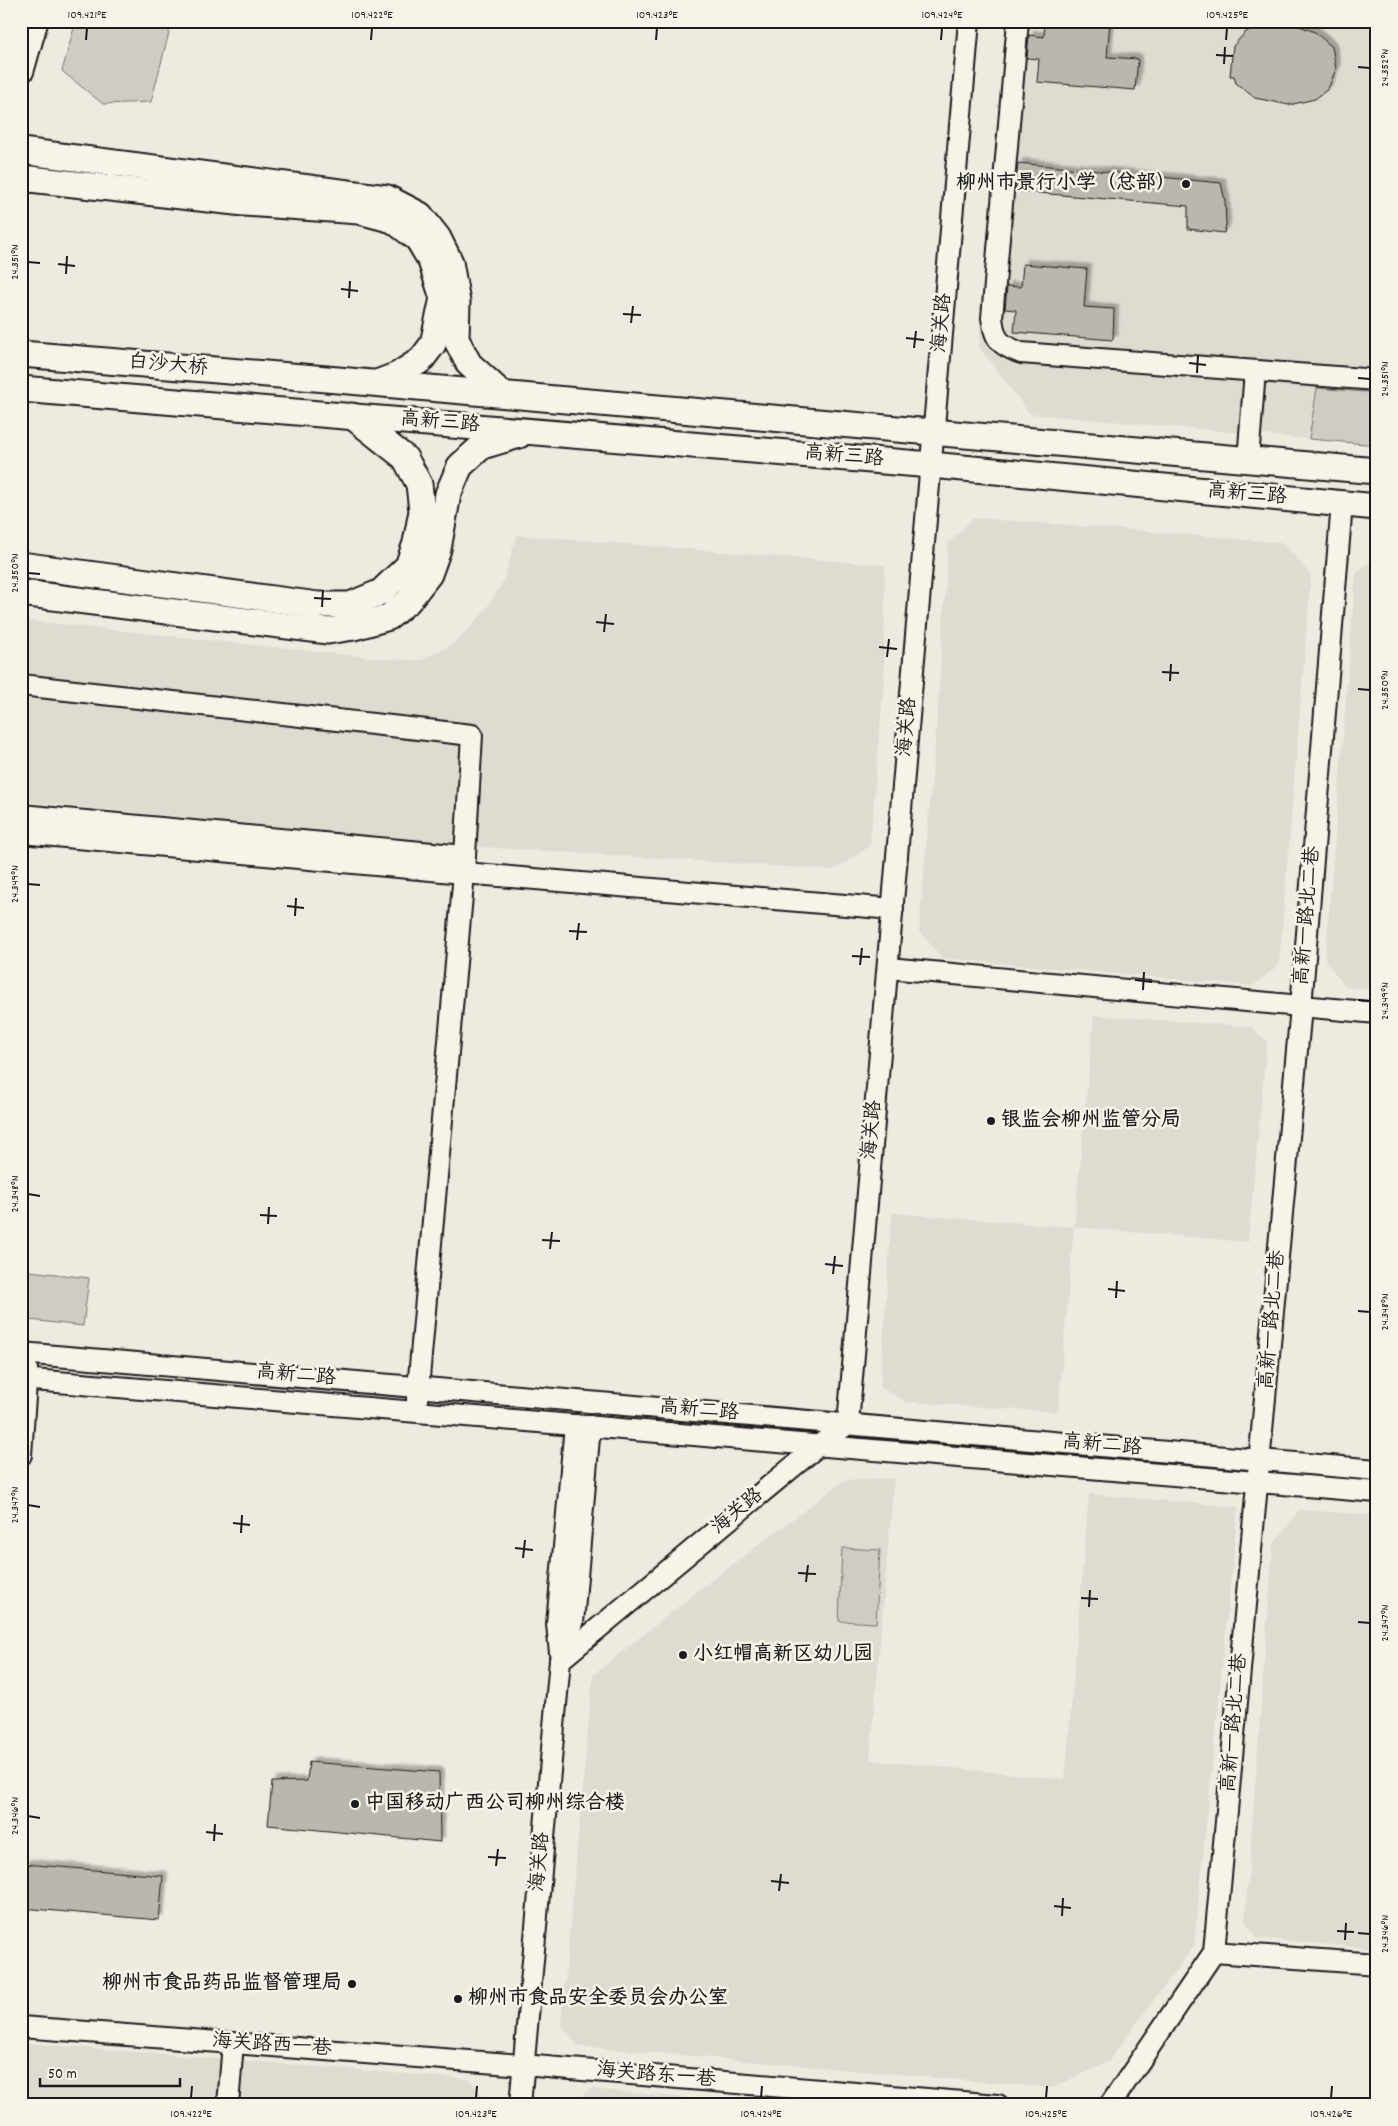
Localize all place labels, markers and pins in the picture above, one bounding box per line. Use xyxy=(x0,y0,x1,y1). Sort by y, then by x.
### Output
place label: 柳州市景行小学（总部） xyxy=(956,170,1176,198)
marker: 柳州市景行小学（总部） xyxy=(1180,178,1192,190)
place label: 银监会柳州监管分局 xyxy=(1001,1107,1181,1135)
marker: 银监会柳州监管分局 xyxy=(985,1115,997,1127)
place label: 小红帽高新区幼儿园 xyxy=(693,1641,873,1669)
marker: 小红帽高新区幼儿园 xyxy=(677,1649,689,1661)
place label: 中国移动广西公司柳州综合楼 xyxy=(365,1790,625,1818)
marker: 中国移动广西公司柳州综合楼 xyxy=(349,1798,361,1810)
place label: 柳州市食品药品监督管理局 xyxy=(102,1970,342,1998)
marker: 柳州市食品药品监督管理局 xyxy=(346,1978,358,1990)
place label: 柳州市食品安全委员会办公室 xyxy=(468,1985,728,2013)
marker: 柳州市食品安全委员会办公室 xyxy=(452,1993,464,2005)

